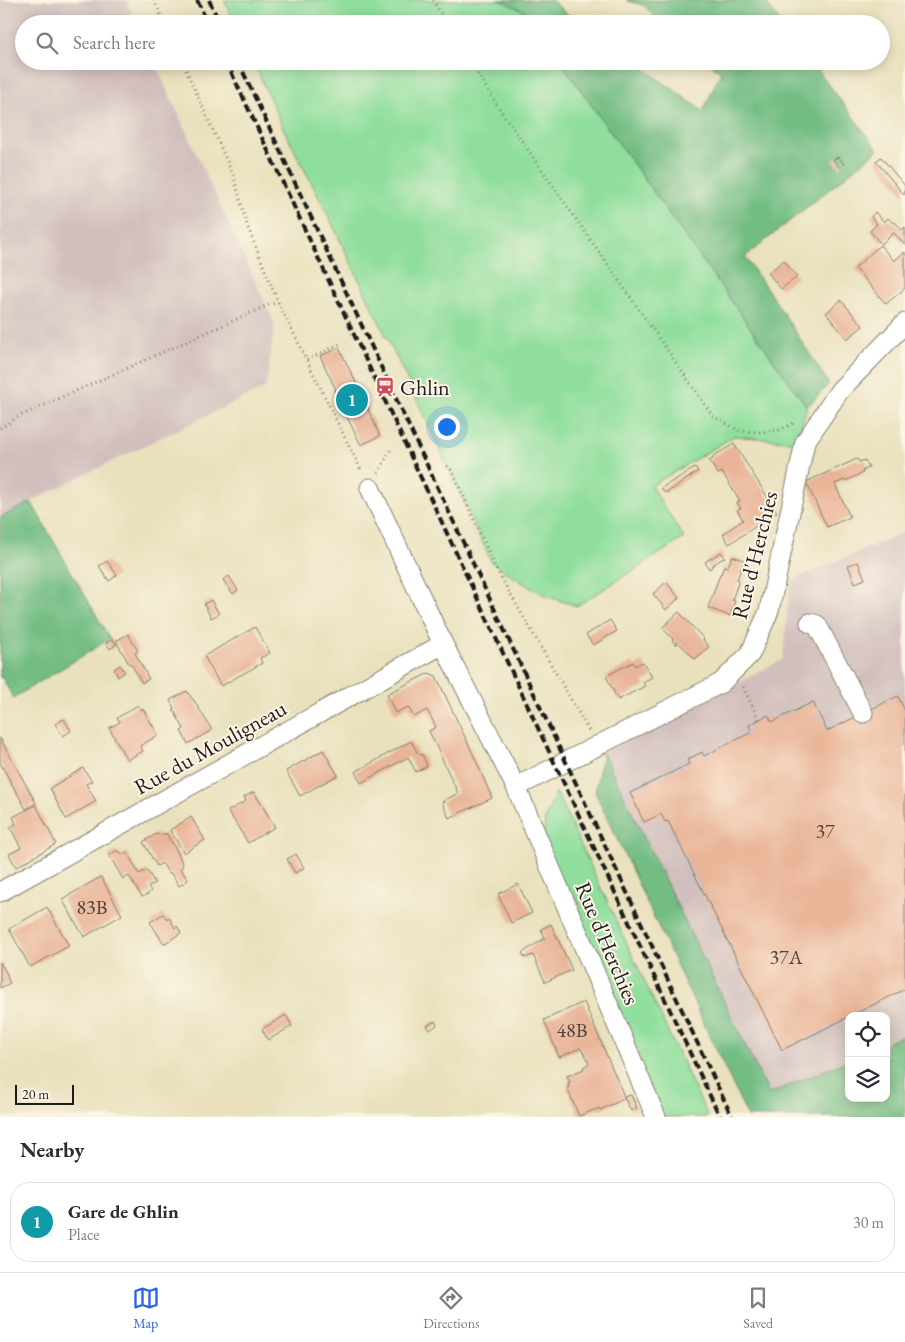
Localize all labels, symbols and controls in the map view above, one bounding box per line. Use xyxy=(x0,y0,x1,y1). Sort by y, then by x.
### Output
search box xyxy=(15,15,890,70)
icon: search xyxy=(33,29,61,57)
text: Search here xyxy=(73,30,155,55)
place label: Ghlin xyxy=(400,373,450,402)
station icon: Ghlin xyxy=(374,376,396,398)
pin: 1 xyxy=(336,381,368,419)
your location xyxy=(434,414,460,440)
street label: Rue d'Herchies xyxy=(725,488,784,622)
street label: Rue du Mouligneau xyxy=(129,693,292,801)
house number: 37 xyxy=(815,818,835,844)
street label: Rue d'Herchies xyxy=(569,877,646,1009)
house number: 83B xyxy=(77,894,107,920)
house number: 37A xyxy=(769,944,803,970)
map controls xyxy=(845,1012,890,1102)
button: locate xyxy=(845,1012,890,1057)
house number: 48B xyxy=(557,1017,587,1043)
button: layers xyxy=(845,1057,890,1102)
scale bar xyxy=(15,1082,74,1105)
text: 20 m xyxy=(22,1085,49,1103)
text: Nearby xyxy=(20,1136,84,1163)
text: Gare de Ghlin xyxy=(68,1199,179,1224)
text: 1 xyxy=(33,1212,41,1233)
text: 30 m xyxy=(853,1212,884,1233)
text: Place xyxy=(68,1224,100,1245)
tab: Map xyxy=(132,1284,160,1332)
tab: Directions xyxy=(423,1284,480,1332)
tab: Saved xyxy=(743,1284,773,1332)

